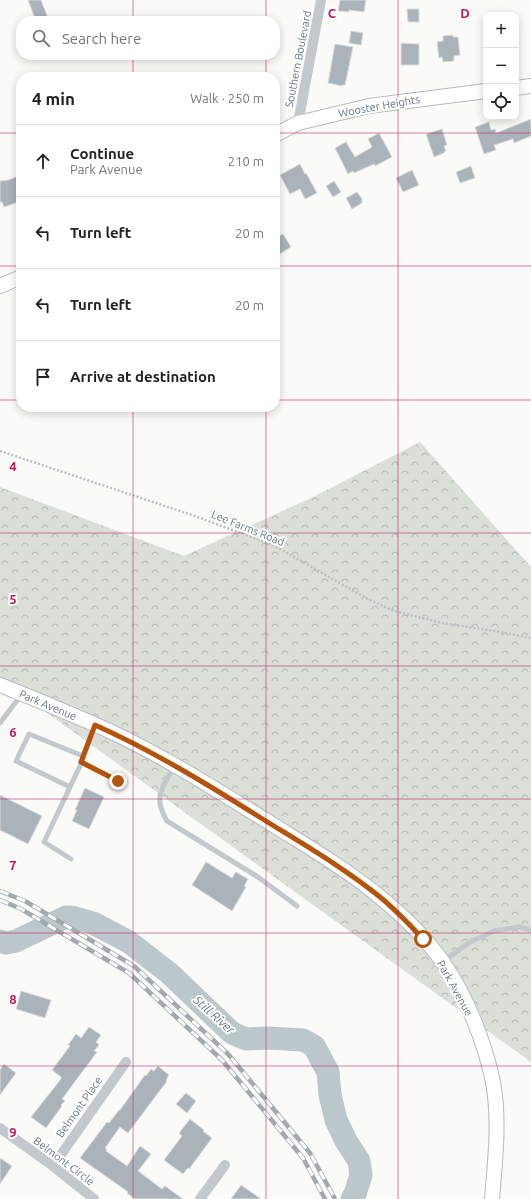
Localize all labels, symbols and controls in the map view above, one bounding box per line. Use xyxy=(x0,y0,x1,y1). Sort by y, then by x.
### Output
text: C xyxy=(328,6,337,20)
text: D xyxy=(460,6,470,20)
street label: Southern Boulevard xyxy=(283,10,313,108)
map controls xyxy=(483,12,519,120)
button: + xyxy=(483,12,519,48)
search box xyxy=(16,16,280,60)
icon: search xyxy=(30,27,52,49)
text: Search here xyxy=(62,30,141,47)
button: − xyxy=(483,48,519,84)
button: locate xyxy=(483,84,519,120)
text: 4 min xyxy=(32,89,75,108)
text: Walk · 250 m xyxy=(190,91,264,105)
street label: Wooster Heights xyxy=(337,93,421,119)
text: Continue xyxy=(70,145,134,162)
icon: ahead xyxy=(32,150,54,172)
text: 210 m xyxy=(228,154,264,168)
text: Park Avenue xyxy=(70,162,143,176)
icon: left xyxy=(32,222,54,244)
text: Turn left xyxy=(70,224,131,241)
text: 20 m xyxy=(235,226,264,240)
icon: left xyxy=(32,294,54,316)
text: Turn left xyxy=(70,296,131,313)
text: 20 m xyxy=(235,298,264,312)
icon: arrive xyxy=(32,366,54,388)
text: Arrive at destination xyxy=(70,368,216,385)
text: 4 xyxy=(9,459,17,473)
street label: Lee Farms Road xyxy=(210,508,286,548)
text: 5 xyxy=(9,592,17,606)
street label: Park Avenue xyxy=(17,687,79,723)
text: 6 xyxy=(9,725,17,739)
route end xyxy=(109,772,127,790)
text: 7 xyxy=(9,858,17,872)
route start xyxy=(414,930,432,948)
street label: Park Avenue xyxy=(435,958,475,1018)
text: 8 xyxy=(9,992,17,1006)
water label: Still River xyxy=(191,992,238,1036)
street label: Belmont Place xyxy=(54,1074,104,1140)
text: 9 xyxy=(9,1125,17,1139)
street label: Belmont Circle xyxy=(31,1134,97,1188)

